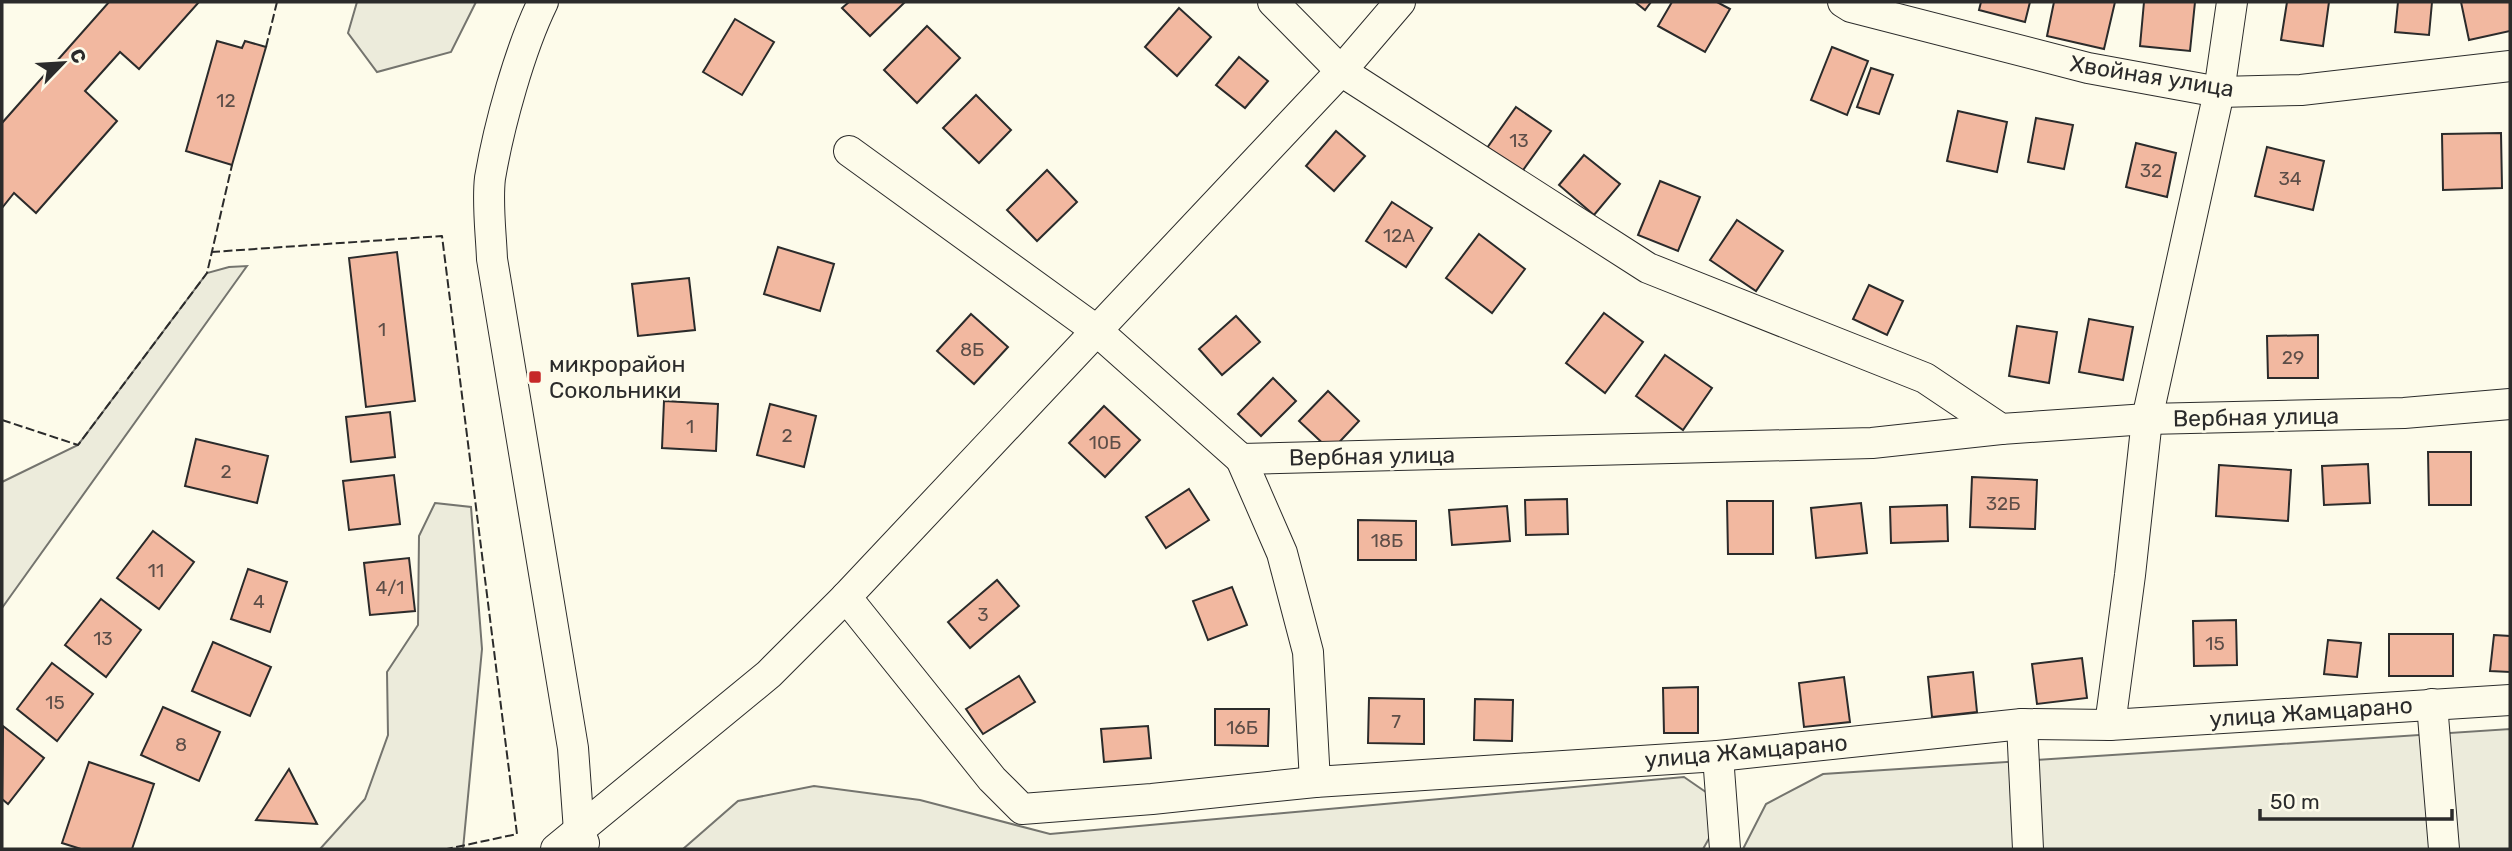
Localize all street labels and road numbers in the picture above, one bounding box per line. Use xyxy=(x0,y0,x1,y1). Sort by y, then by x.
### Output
street label: Хвойная улица xyxy=(2068,49,2236,103)
street label: Вербная улица xyxy=(2173,402,2339,432)
street label: Вербная улица xyxy=(1289,441,1455,471)
street label: улица Жамцарано xyxy=(2209,691,2413,733)
street label: улица Жамцарано xyxy=(1643,728,1849,774)

